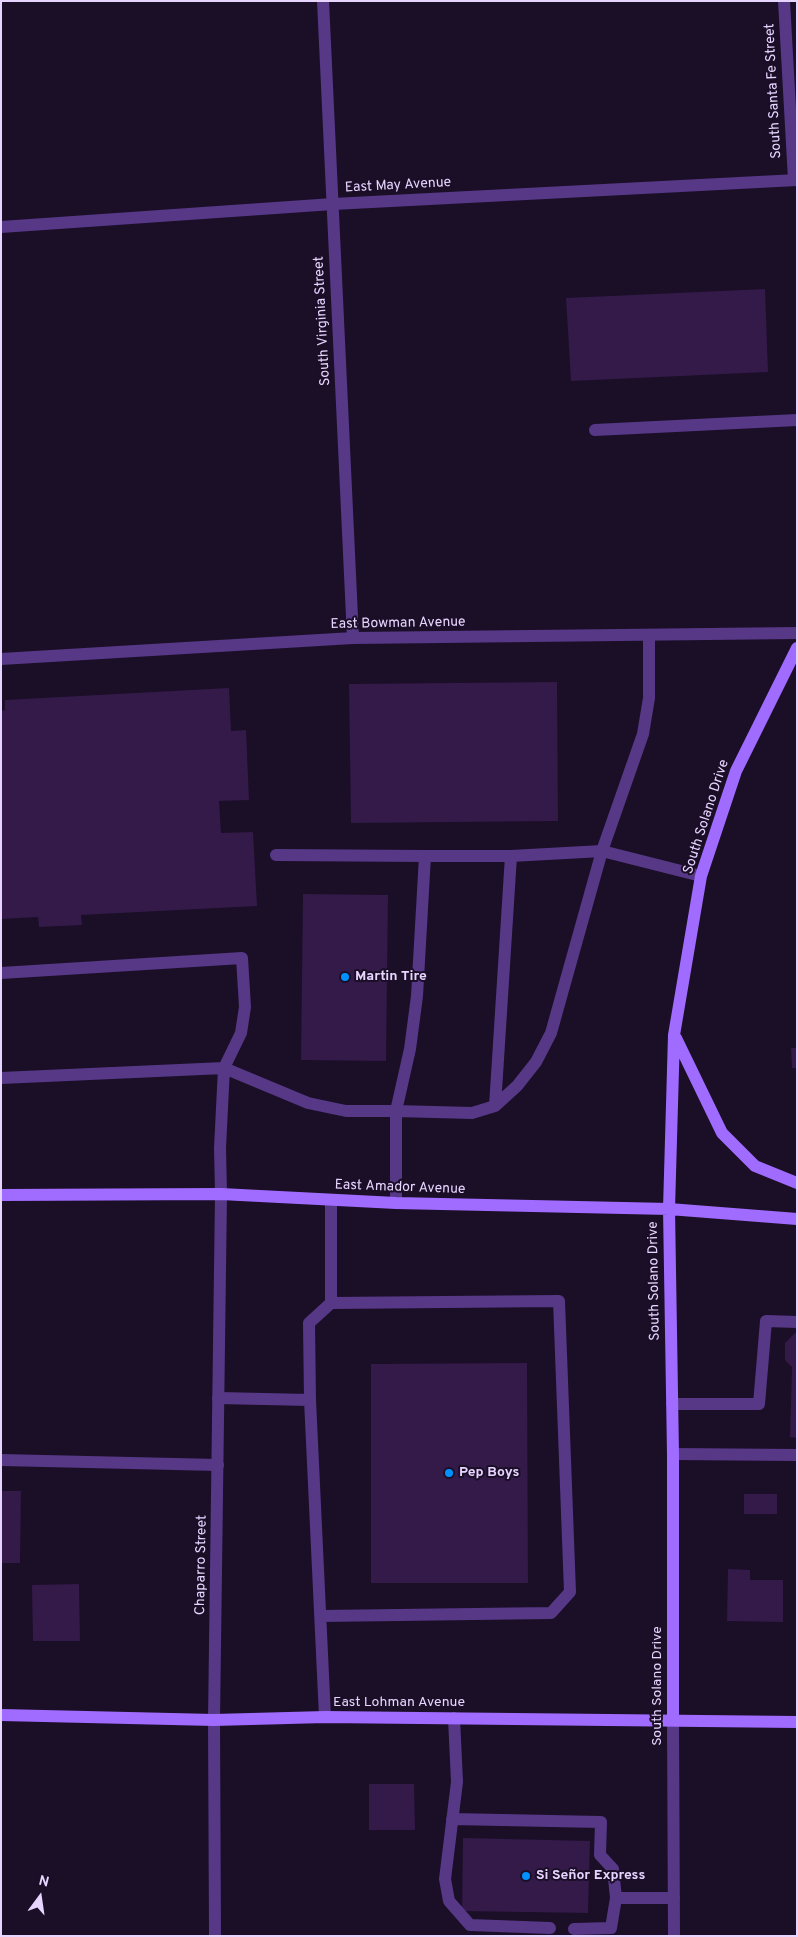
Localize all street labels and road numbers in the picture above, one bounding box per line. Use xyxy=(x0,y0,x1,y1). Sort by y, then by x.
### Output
street label: South Santa Fe Street xyxy=(762,23,786,159)
street label: East May Avenue xyxy=(344,175,452,197)
street label: South Virginia Street xyxy=(311,256,335,386)
street label: East Bowman Avenue xyxy=(330,614,466,634)
street label: South Solano Drive xyxy=(681,758,733,876)
street label: East Amador Avenue xyxy=(334,1177,466,1199)
street label: South Solano Drive xyxy=(646,1221,664,1341)
street label: Chaparro Street xyxy=(193,1515,211,1615)
street label: South Solano Drive xyxy=(650,1626,666,1746)
street label: East Lohman Avenue xyxy=(333,1695,465,1711)

